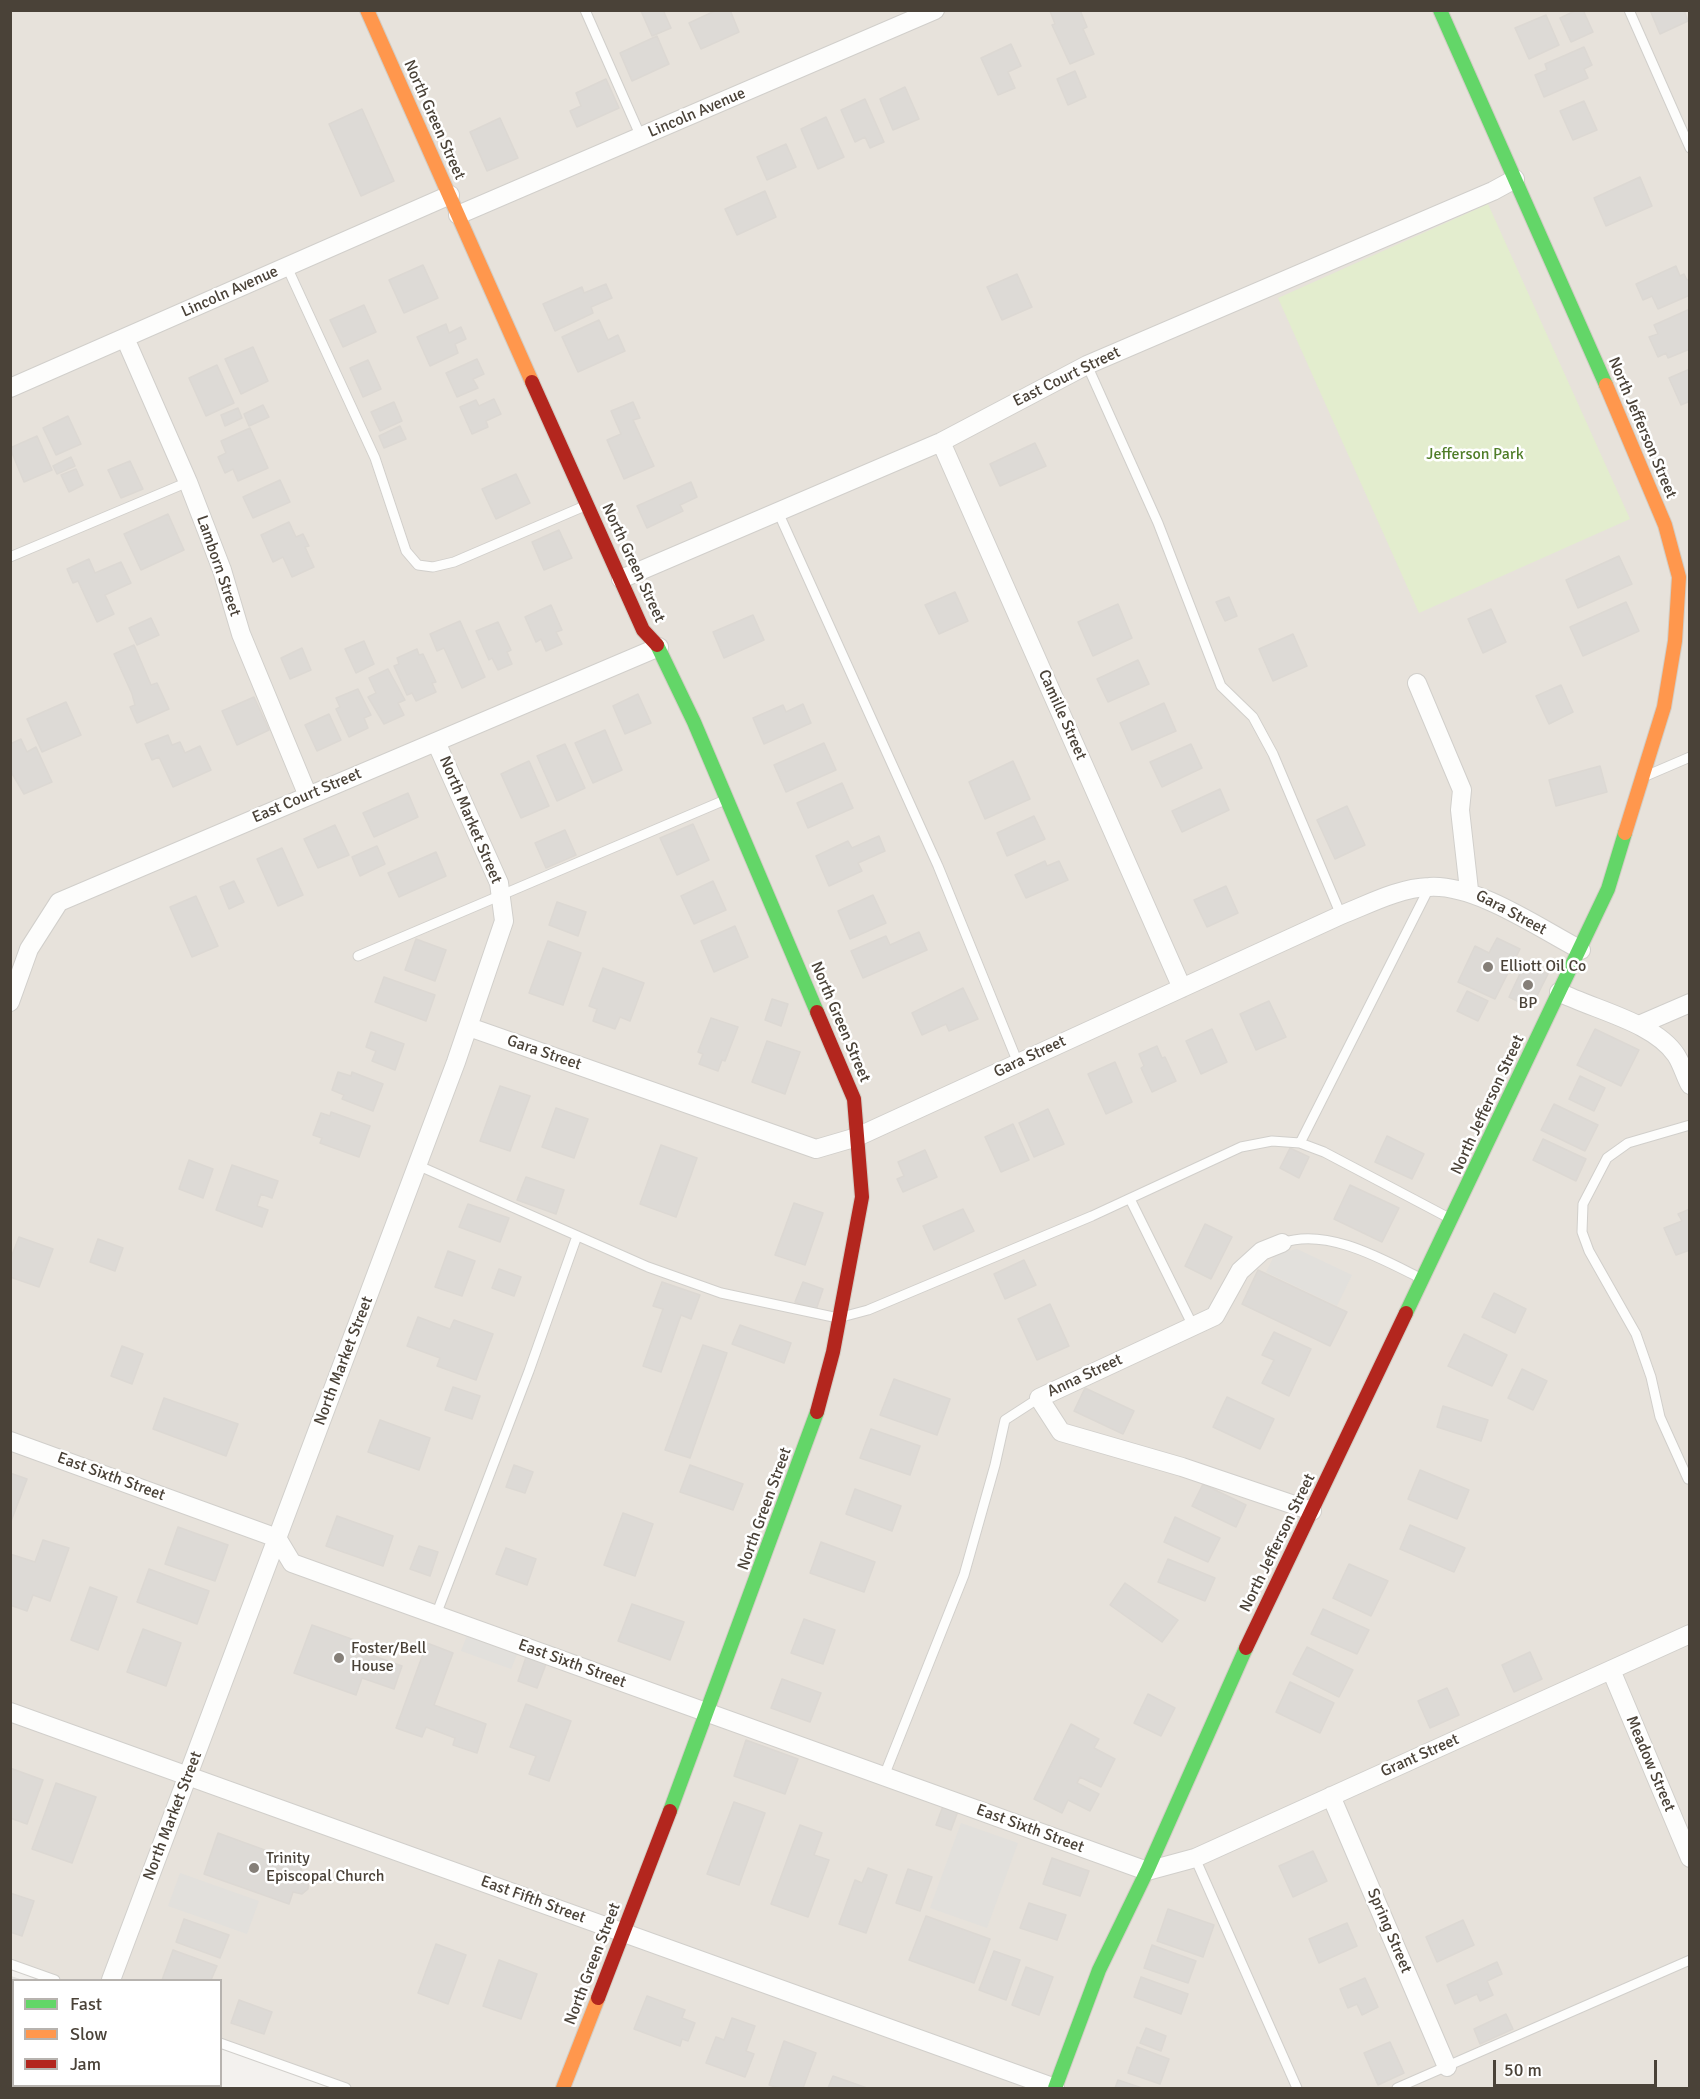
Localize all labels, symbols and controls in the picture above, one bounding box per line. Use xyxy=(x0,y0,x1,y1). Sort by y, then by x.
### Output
street label: North Green Street xyxy=(399,57,469,183)
street label: Lincoln Avenue xyxy=(645,84,749,142)
street label: Lincoln Avenue xyxy=(179,262,281,322)
street label: East Court Street xyxy=(1010,343,1124,411)
street label: North Jefferson Street xyxy=(1604,354,1680,502)
park label: Jefferson Park xyxy=(1426,445,1524,465)
street label: North Green Street xyxy=(597,500,669,626)
street label: Lamborn Street xyxy=(192,513,244,619)
street label: Camille Street xyxy=(1033,667,1091,763)
street label: North Market Street xyxy=(434,753,506,887)
street label: East Court Street xyxy=(249,764,365,828)
street label: Gara Street xyxy=(1472,886,1550,940)
place label: Elliott Oil Co xyxy=(1500,957,1586,977)
street label: North Green Street xyxy=(806,959,874,1085)
marker: Elliott Oil Co xyxy=(1481,960,1495,974)
marker: BP xyxy=(1521,978,1535,992)
place label: BP xyxy=(1519,994,1537,1014)
street label: Gara Street xyxy=(504,1031,584,1075)
street label: Gara Street xyxy=(991,1032,1069,1082)
street label: North Jefferson Street xyxy=(1447,1032,1529,1178)
street label: North Market Street xyxy=(311,1294,377,1428)
street label: Anna Street xyxy=(1044,1350,1126,1402)
street label: North Green Street xyxy=(734,1445,796,1573)
street label: East Sixth Street xyxy=(55,1449,167,1505)
street label: North Jefferson Street xyxy=(1236,1471,1320,1615)
street label: East Sixth Street xyxy=(516,1636,628,1692)
place label: Foster/Bell House xyxy=(351,1639,426,1677)
marker: Foster/Bell House xyxy=(332,1651,346,1665)
street label: Meadow Street xyxy=(1621,1713,1679,1815)
street label: Grant Street xyxy=(1378,1730,1462,1782)
street label: North Market Street xyxy=(140,1749,206,1883)
street label: East Sixth Street xyxy=(974,1801,1086,1857)
place label: Trinity Episcopal Church xyxy=(266,1849,384,1887)
marker: Trinity Episcopal Church xyxy=(247,1861,261,1875)
street label: East Fifth Street xyxy=(478,1872,588,1928)
street label: Spring Street xyxy=(1363,1886,1415,1976)
street label: North Green Street xyxy=(561,1900,625,2028)
legend xyxy=(12,1979,222,2087)
text: Fast xyxy=(70,1993,102,2015)
text: Slow xyxy=(70,2023,107,2045)
scale bar xyxy=(1496,2048,1660,2086)
text: Jam xyxy=(70,2053,101,2075)
text: 50 m xyxy=(1504,2059,1542,2081)

